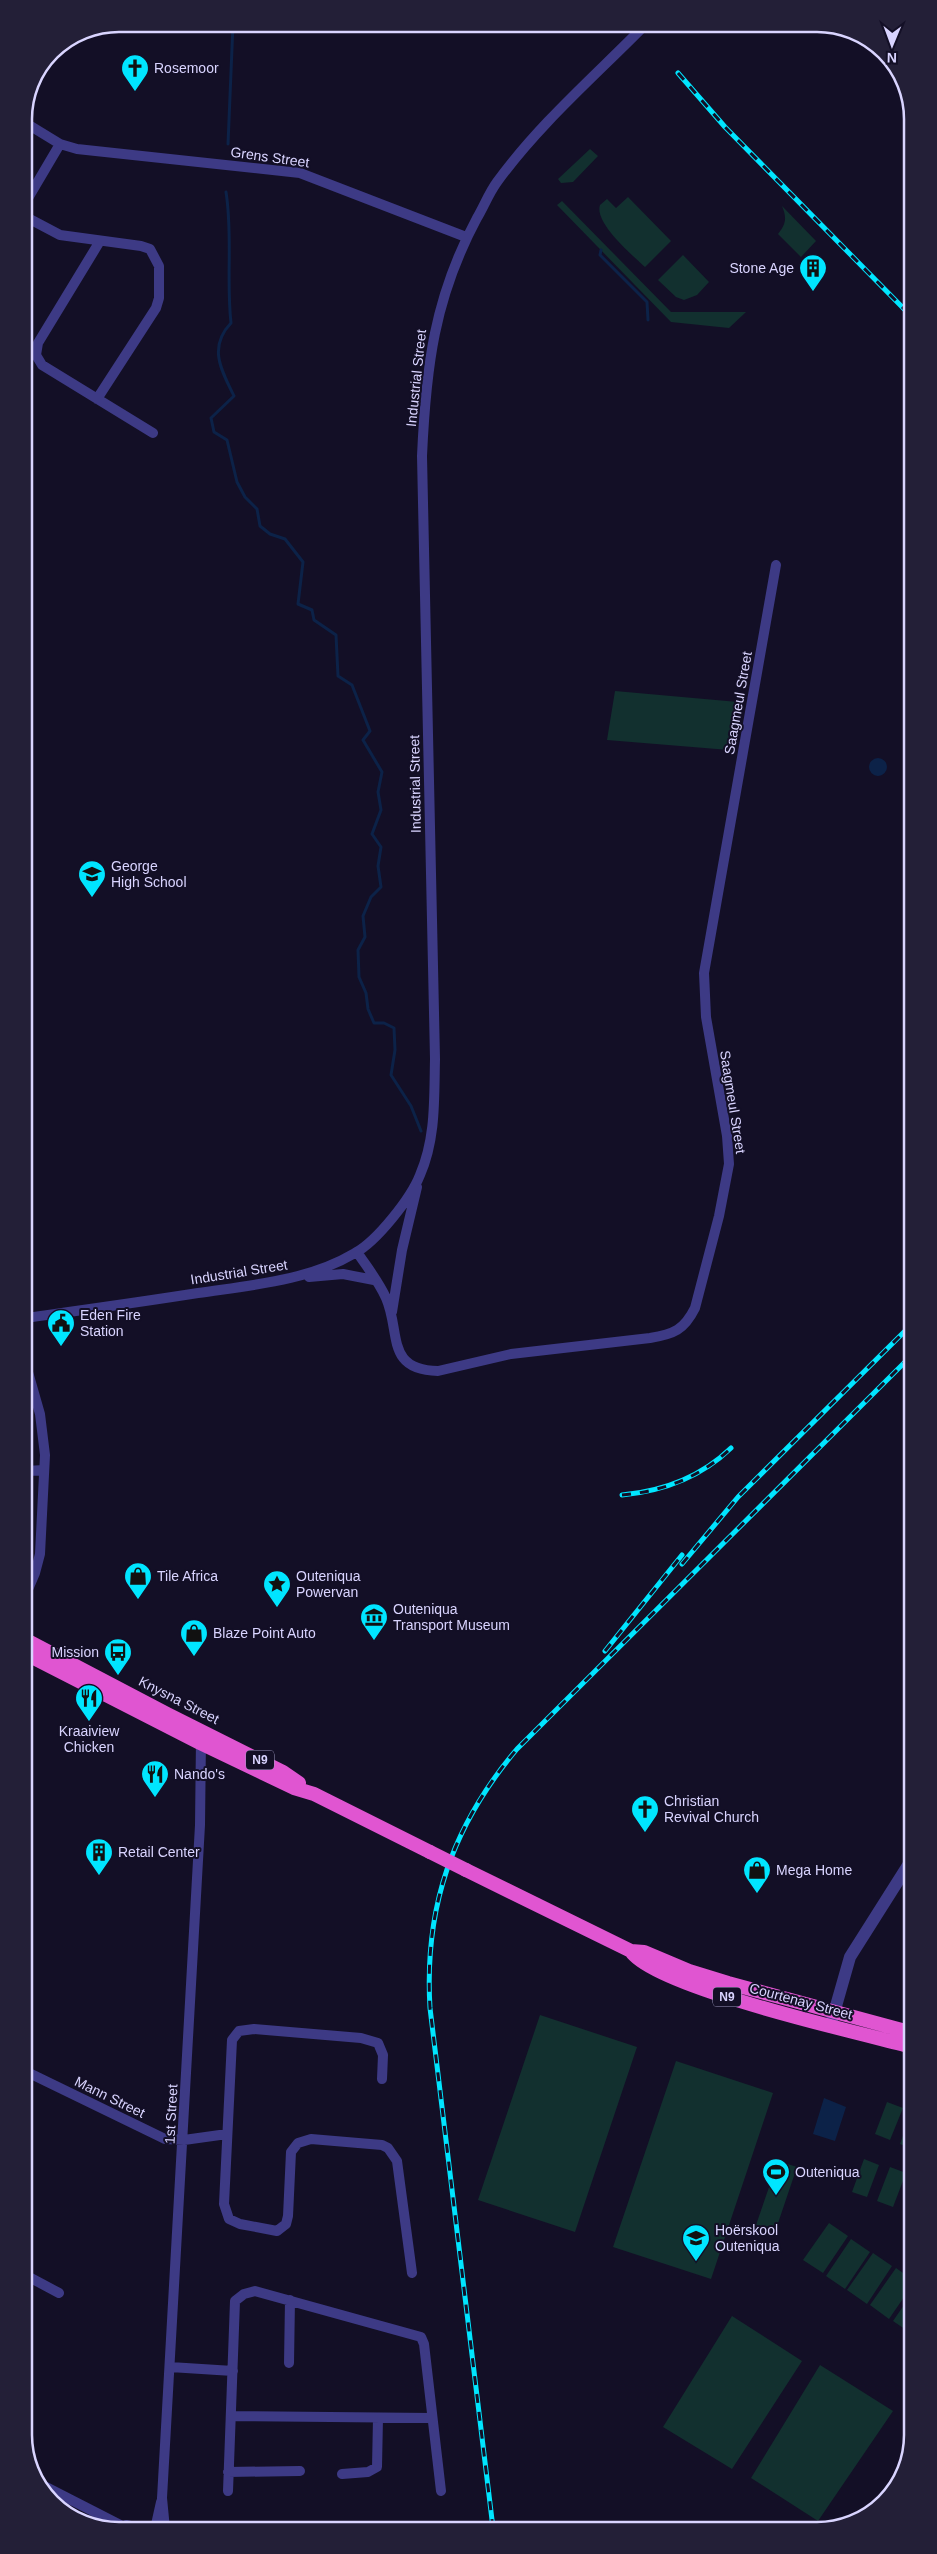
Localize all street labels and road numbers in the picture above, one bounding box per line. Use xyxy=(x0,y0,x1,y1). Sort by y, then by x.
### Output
street label: Grens Street xyxy=(230,144,311,170)
street label: Industrial Street xyxy=(403,328,429,428)
street label: Saagmeul Street xyxy=(721,650,755,756)
street label: Industrial Street xyxy=(406,735,424,833)
street label: Saagmeul Street xyxy=(717,1049,749,1155)
street label: Industrial Street xyxy=(189,1256,289,1288)
street label: Knysna Street xyxy=(136,1673,222,1727)
road number: N9 xyxy=(246,1750,274,1770)
street label: Courtenay Street xyxy=(748,1980,854,2022)
road number: N9 xyxy=(713,1988,741,2006)
street label: Mann Street xyxy=(72,2073,148,2121)
street label: 1st Street xyxy=(161,2084,181,2144)

